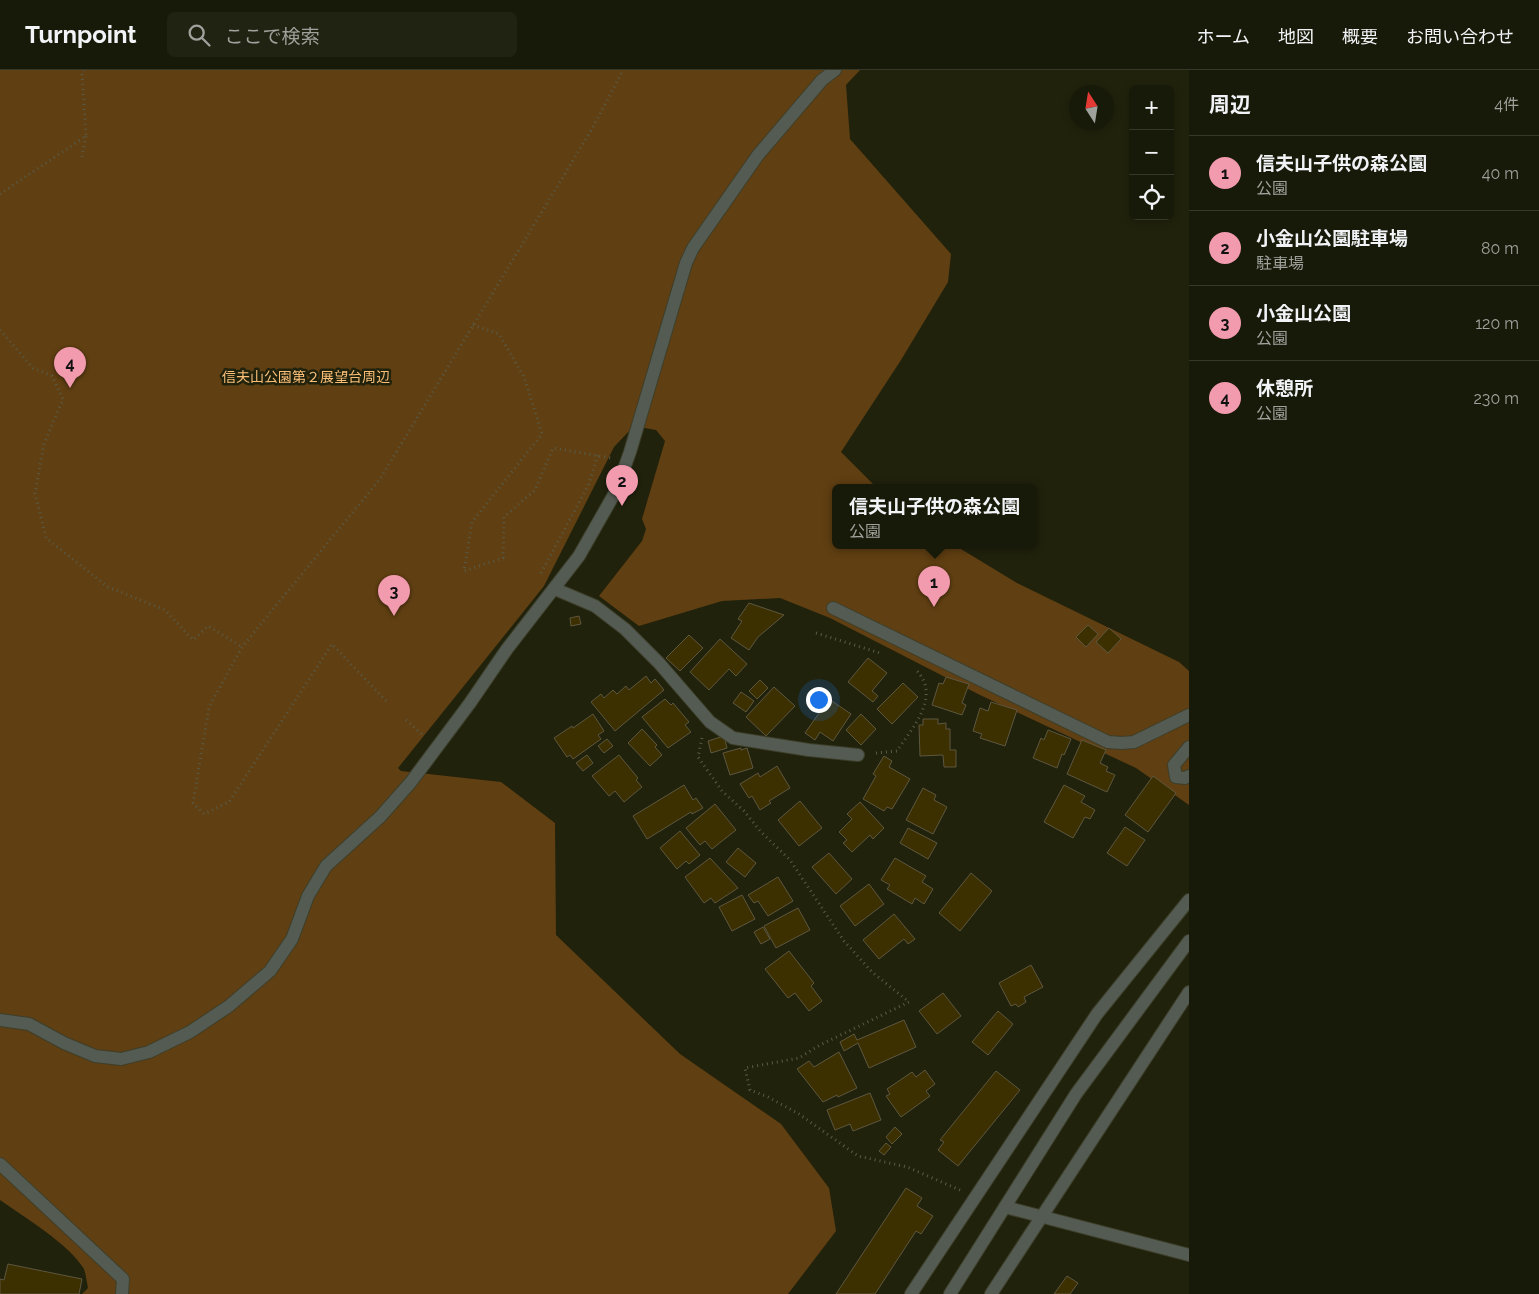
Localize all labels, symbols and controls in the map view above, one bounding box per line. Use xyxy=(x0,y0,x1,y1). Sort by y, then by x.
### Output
search box xyxy=(167,12,517,57)
text: Turnpoint xyxy=(25,20,137,49)
icon: search xyxy=(185,21,213,49)
text: ここで検索 xyxy=(225,25,320,47)
text: ホーム xyxy=(1197,26,1250,47)
text: 地図 xyxy=(1278,26,1314,47)
text: 概要 xyxy=(1342,26,1378,47)
text: お問い合わせ xyxy=(1406,26,1514,47)
north arrow xyxy=(1069,85,1114,130)
map controls xyxy=(1129,85,1174,220)
button: + xyxy=(1129,85,1174,130)
text: 周辺 xyxy=(1209,92,1251,117)
text: 4件 xyxy=(1494,95,1519,114)
button: − xyxy=(1129,130,1174,175)
text: 信夫山子供の森公園 xyxy=(1256,152,1427,174)
text: 1 xyxy=(1221,164,1229,183)
text: 40 m xyxy=(1482,164,1519,183)
button: locate xyxy=(1129,175,1174,220)
text: 公園 xyxy=(1256,179,1288,198)
text: 小金山公園駐車場 xyxy=(1256,227,1408,249)
text: 2 xyxy=(1220,239,1230,258)
text: 80 m xyxy=(1481,239,1519,258)
text: 駐車場 xyxy=(1256,254,1304,273)
text: 小金山公園 xyxy=(1256,302,1351,324)
text: 3 xyxy=(1221,314,1229,333)
text: 120 m xyxy=(1475,314,1519,333)
text: 公園 xyxy=(1256,329,1288,348)
pin: 4 xyxy=(54,347,86,388)
park label: 信夫山公園第２展望台周辺 xyxy=(222,369,390,385)
text: 休憩所 xyxy=(1256,377,1313,399)
text: 4 xyxy=(1220,389,1230,408)
text: 230 m xyxy=(1474,389,1519,408)
text: 公園 xyxy=(1256,404,1288,423)
pin: 2 xyxy=(606,465,638,506)
popup xyxy=(832,484,1037,549)
text: 信夫山子供の森公園 xyxy=(849,495,1020,517)
text: 公園 xyxy=(849,522,881,541)
pin: 1 xyxy=(918,566,950,607)
pin: 3 xyxy=(378,575,410,616)
your location xyxy=(806,687,832,713)

